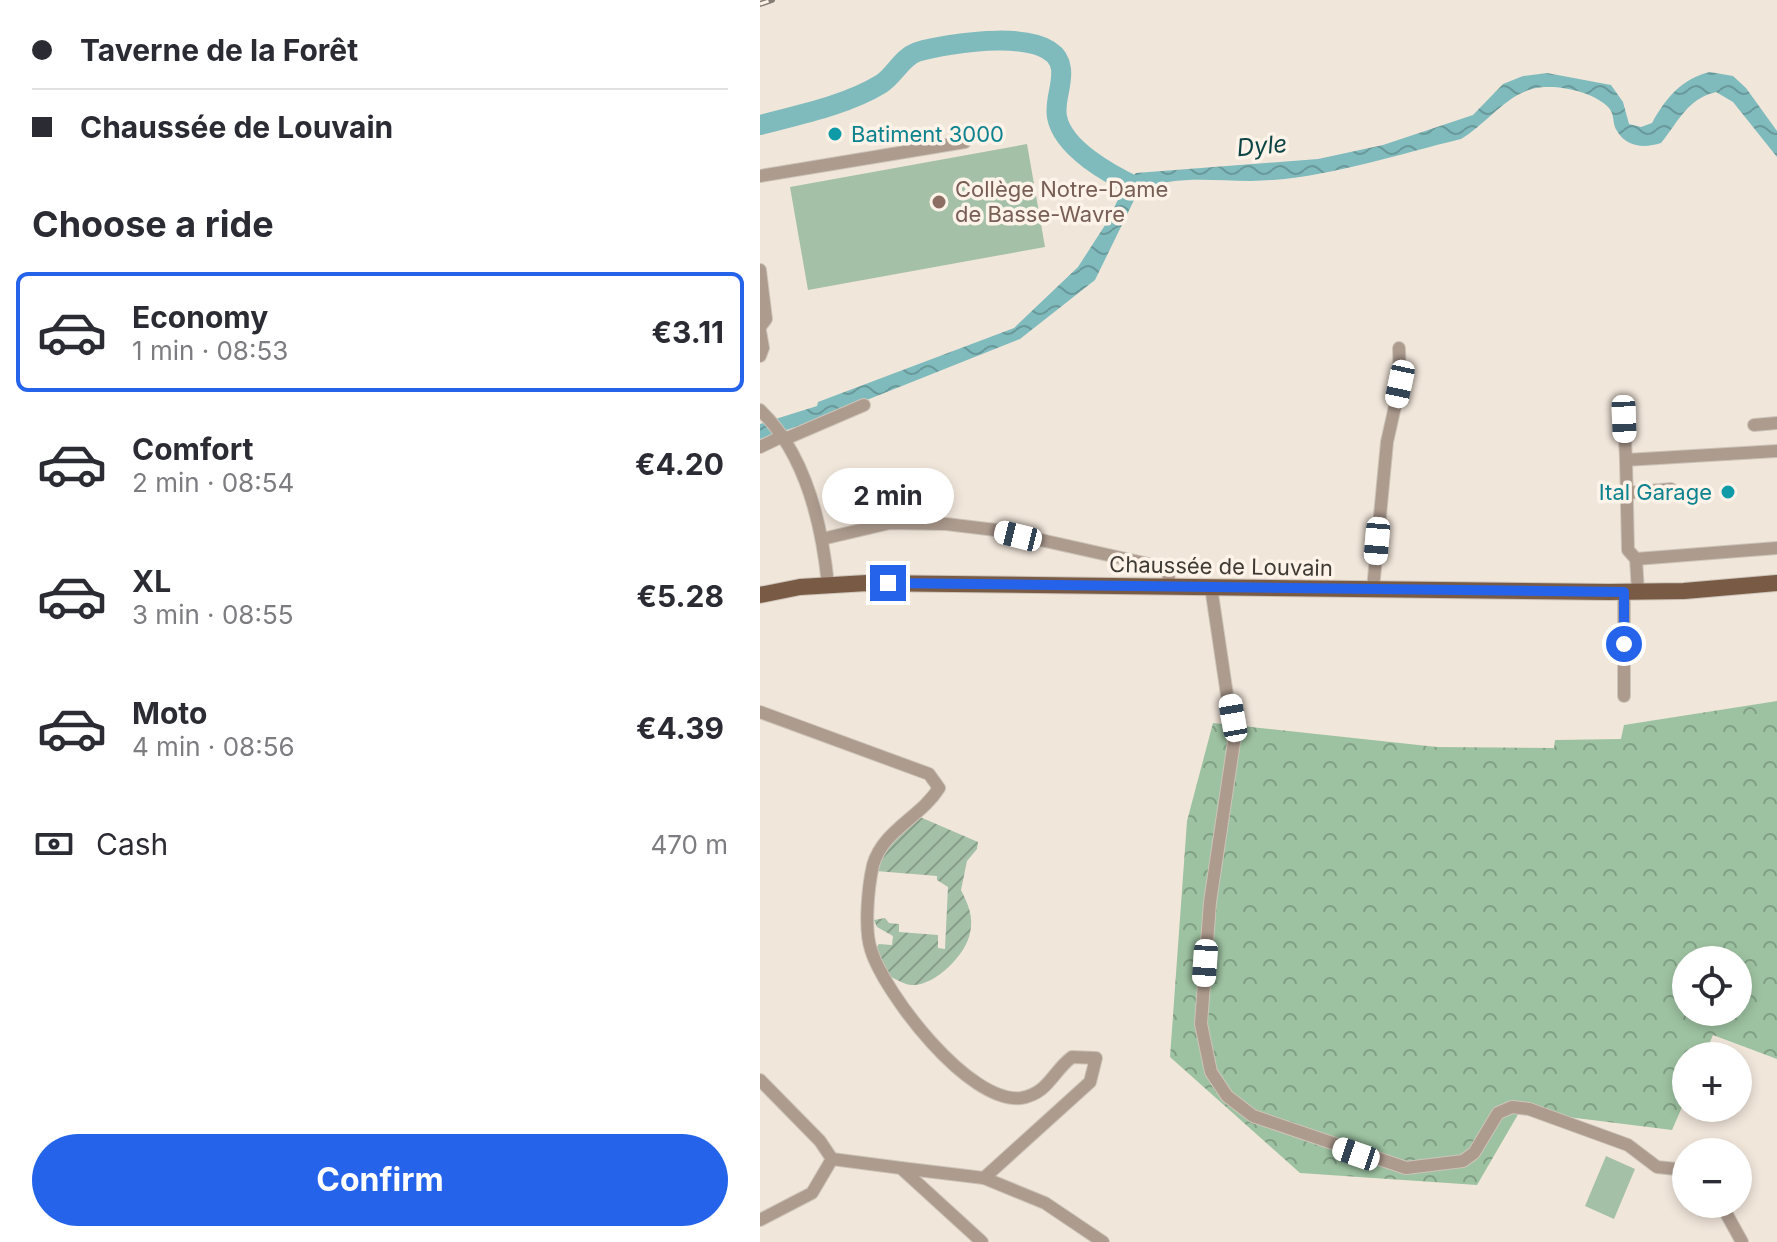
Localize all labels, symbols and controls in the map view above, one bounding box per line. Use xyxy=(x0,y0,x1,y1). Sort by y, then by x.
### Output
text: Taverne de la Forêt xyxy=(80,32,358,68)
text: Chaussée de Louvain xyxy=(80,109,393,145)
place label: Batiment 3000 xyxy=(851,121,1004,147)
marker: Batiment 3000 xyxy=(826,125,844,143)
water label: Dyle xyxy=(1236,129,1288,162)
place label: Collège Notre-Dame de Basse-Wavre xyxy=(955,176,1168,227)
marker: Collège Notre-Dame de Basse-Wavre xyxy=(930,193,948,211)
text: Choose a ride xyxy=(32,202,274,246)
icon: car xyxy=(36,296,108,368)
text: Economy xyxy=(132,299,268,335)
text: €3.11 xyxy=(652,314,724,350)
text: 1 min · 08:53 xyxy=(132,335,288,366)
car xyxy=(1383,358,1417,410)
car xyxy=(1611,395,1637,443)
icon: car xyxy=(36,428,108,500)
text: Comfort xyxy=(132,431,253,467)
text: €4.20 xyxy=(635,446,724,482)
text: 2 min · 08:54 xyxy=(132,467,294,498)
callout: 2 min xyxy=(822,467,954,523)
place label: Ital Garage xyxy=(1599,479,1712,505)
text: 2 min xyxy=(853,480,923,511)
marker: Ital Garage xyxy=(1719,483,1737,501)
car xyxy=(1363,516,1391,566)
car xyxy=(992,519,1044,553)
street label: Chaussée de Louvain xyxy=(1109,551,1333,581)
icon: car xyxy=(36,560,108,632)
text: XL xyxy=(132,563,171,599)
route end xyxy=(870,565,906,601)
text: €5.28 xyxy=(637,578,724,614)
text: 3 min · 08:55 xyxy=(132,599,294,630)
route start xyxy=(1606,626,1642,662)
icon: car xyxy=(36,692,108,764)
car xyxy=(1217,692,1249,744)
text: Moto xyxy=(132,695,207,731)
text: €4.39 xyxy=(636,710,724,746)
text: 4 min · 08:56 xyxy=(132,731,295,762)
icon: cash xyxy=(32,822,76,866)
text: Cash xyxy=(96,826,168,862)
text: 470 m xyxy=(650,829,728,860)
car xyxy=(1191,938,1219,988)
map controls xyxy=(1672,946,1752,1218)
button: locate xyxy=(1672,946,1752,1026)
button: + xyxy=(1672,1042,1752,1122)
button: Confirm xyxy=(32,1134,728,1226)
car xyxy=(1329,1135,1383,1173)
button: − xyxy=(1672,1138,1752,1218)

